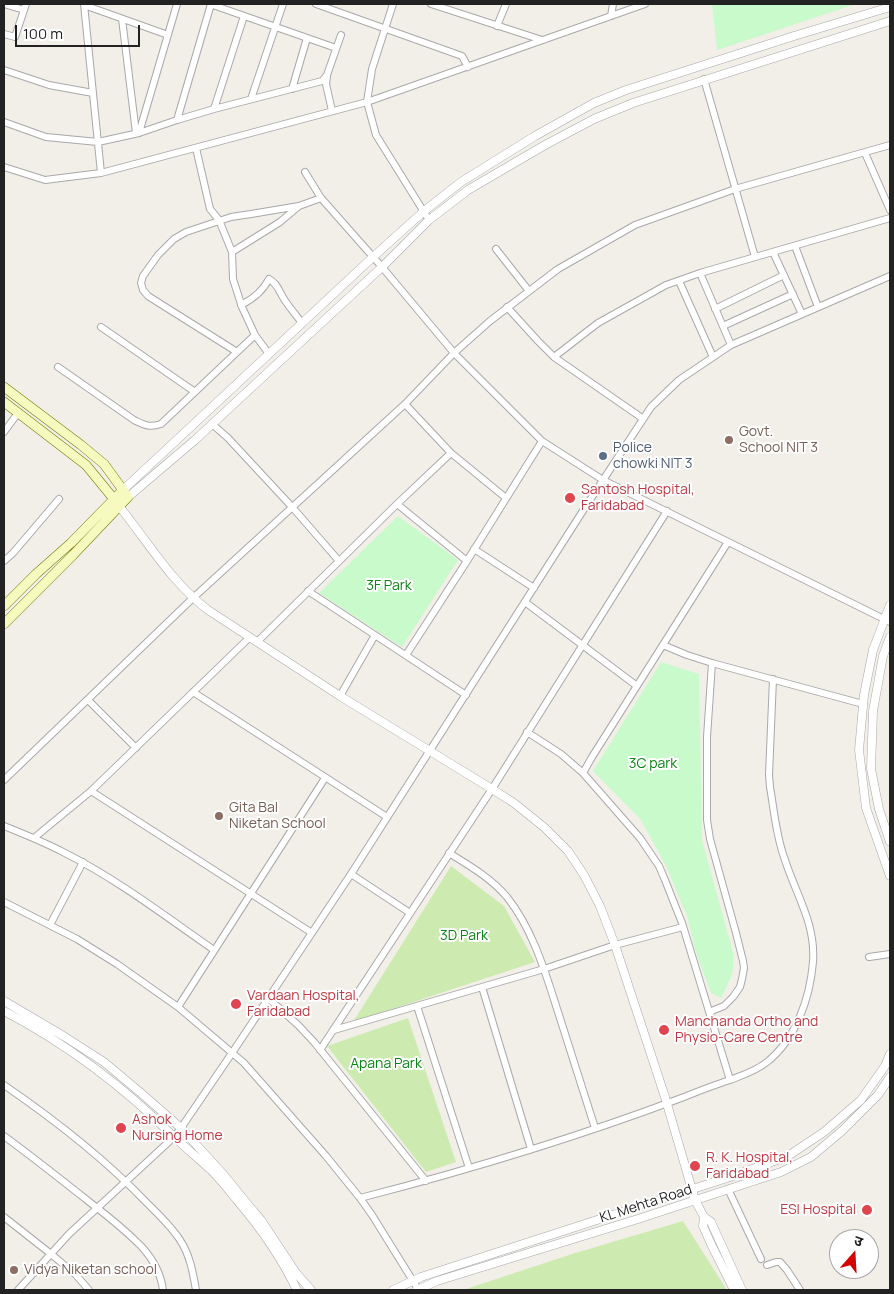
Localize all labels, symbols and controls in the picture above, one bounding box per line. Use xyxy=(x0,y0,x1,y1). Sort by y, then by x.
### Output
scale bar xyxy=(18,15,142,47)
text: 100 m xyxy=(23,23,63,44)
place label: Govt. School NIT 3 xyxy=(739,424,818,457)
marker: Govt. School NIT 3 xyxy=(723,434,735,446)
place label: Police chowki NIT 3 xyxy=(613,440,693,472)
marker: Police chowki NIT 3 xyxy=(597,450,609,462)
place label: Santosh Hospital, Faridabad xyxy=(581,482,695,514)
marker: Santosh Hospital, Faridabad xyxy=(563,491,577,505)
park label: 3F Park xyxy=(366,578,412,594)
park label: 3C park xyxy=(629,756,677,772)
place label: Gita Bal Niketan School xyxy=(229,800,326,832)
marker: Gita Bal Niketan School xyxy=(213,810,225,822)
park label: 3D Park xyxy=(440,928,488,944)
place label: Vardaan Hospital, Faridabad xyxy=(247,988,360,1020)
marker: Vardaan Hospital, Faridabad xyxy=(229,997,243,1011)
place label: Manchanda Ortho and Physio-Care Centre xyxy=(675,1014,818,1046)
marker: Manchanda Ortho and Physio-Care Centre xyxy=(657,1023,671,1037)
park label: Apana Park xyxy=(350,1056,422,1072)
place label: Ashok Nursing Home xyxy=(132,1112,223,1144)
marker: Ashok Nursing Home xyxy=(114,1121,128,1135)
place label: R. K. Hospital, Faridabad xyxy=(706,1150,793,1182)
marker: R. K. Hospital, Faridabad xyxy=(688,1159,702,1173)
street label: KL Mehta Road xyxy=(598,1181,694,1227)
place label: ESI Hospital xyxy=(780,1202,856,1218)
marker: ESI Hospital xyxy=(860,1203,874,1217)
north arrow xyxy=(829,1229,879,1279)
text: उ xyxy=(852,1230,866,1251)
place label: Vidya Niketan school xyxy=(24,1262,157,1278)
marker: Vidya Niketan school xyxy=(8,1264,20,1276)

